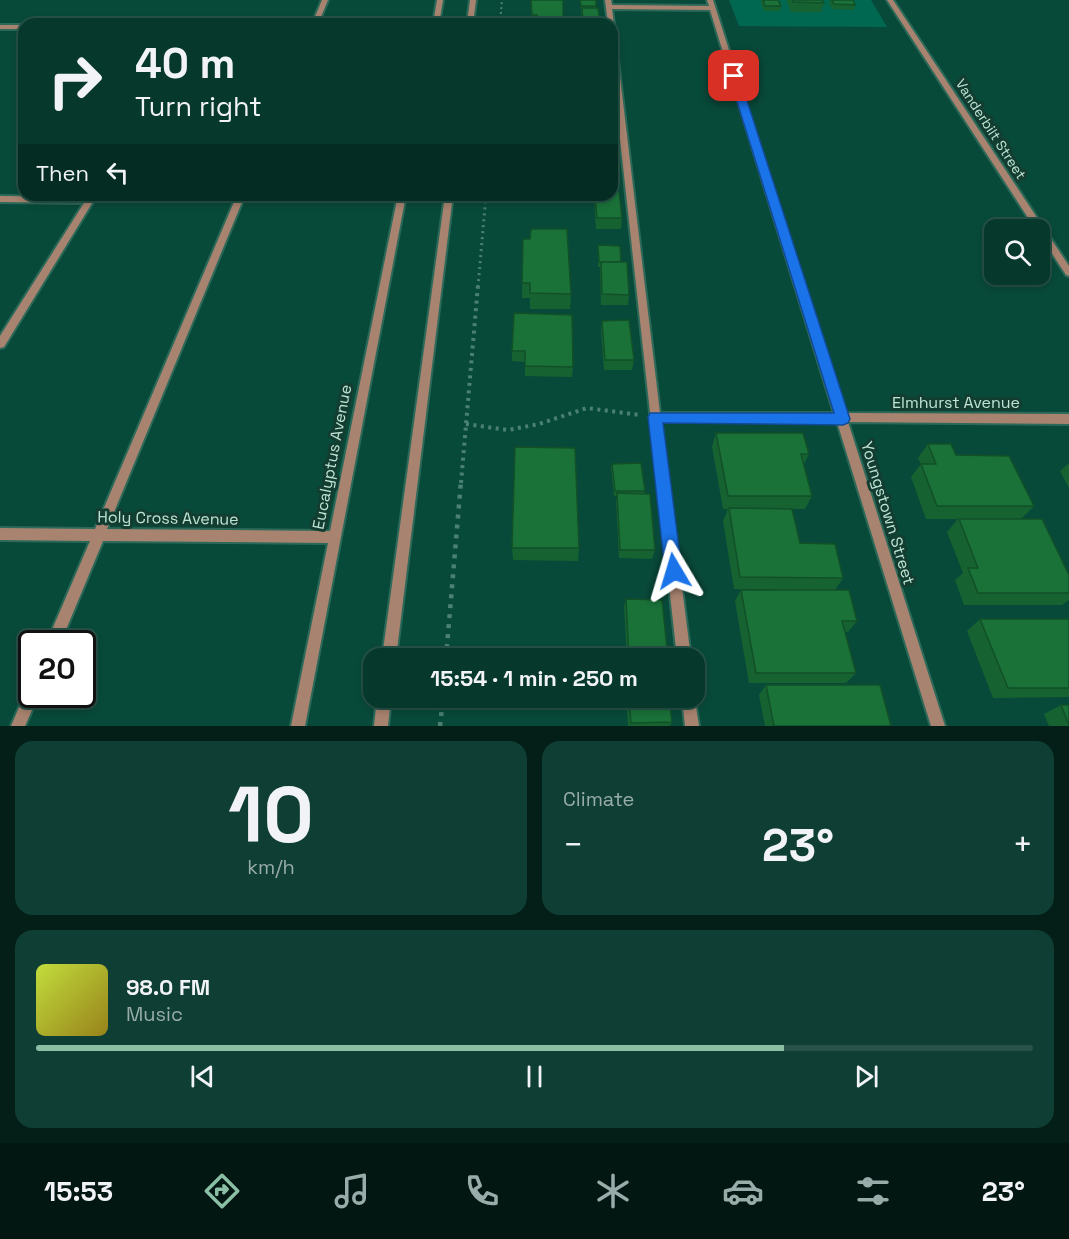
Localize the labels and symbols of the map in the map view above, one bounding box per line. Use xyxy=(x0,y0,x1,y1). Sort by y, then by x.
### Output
pin xyxy=(708,50,759,101)
street label: Vanderbilt Street xyxy=(952,75,1030,183)
street label: Eucalyptus Avenue xyxy=(308,383,356,531)
street label: Elmhurst Avenue xyxy=(892,392,1020,413)
street label: Youngstown Street xyxy=(856,439,920,587)
street label: Holy Cross Avenue xyxy=(97,506,239,530)
position arrow xyxy=(642,539,706,603)
speed limit sign: 20 xyxy=(18,630,96,708)

